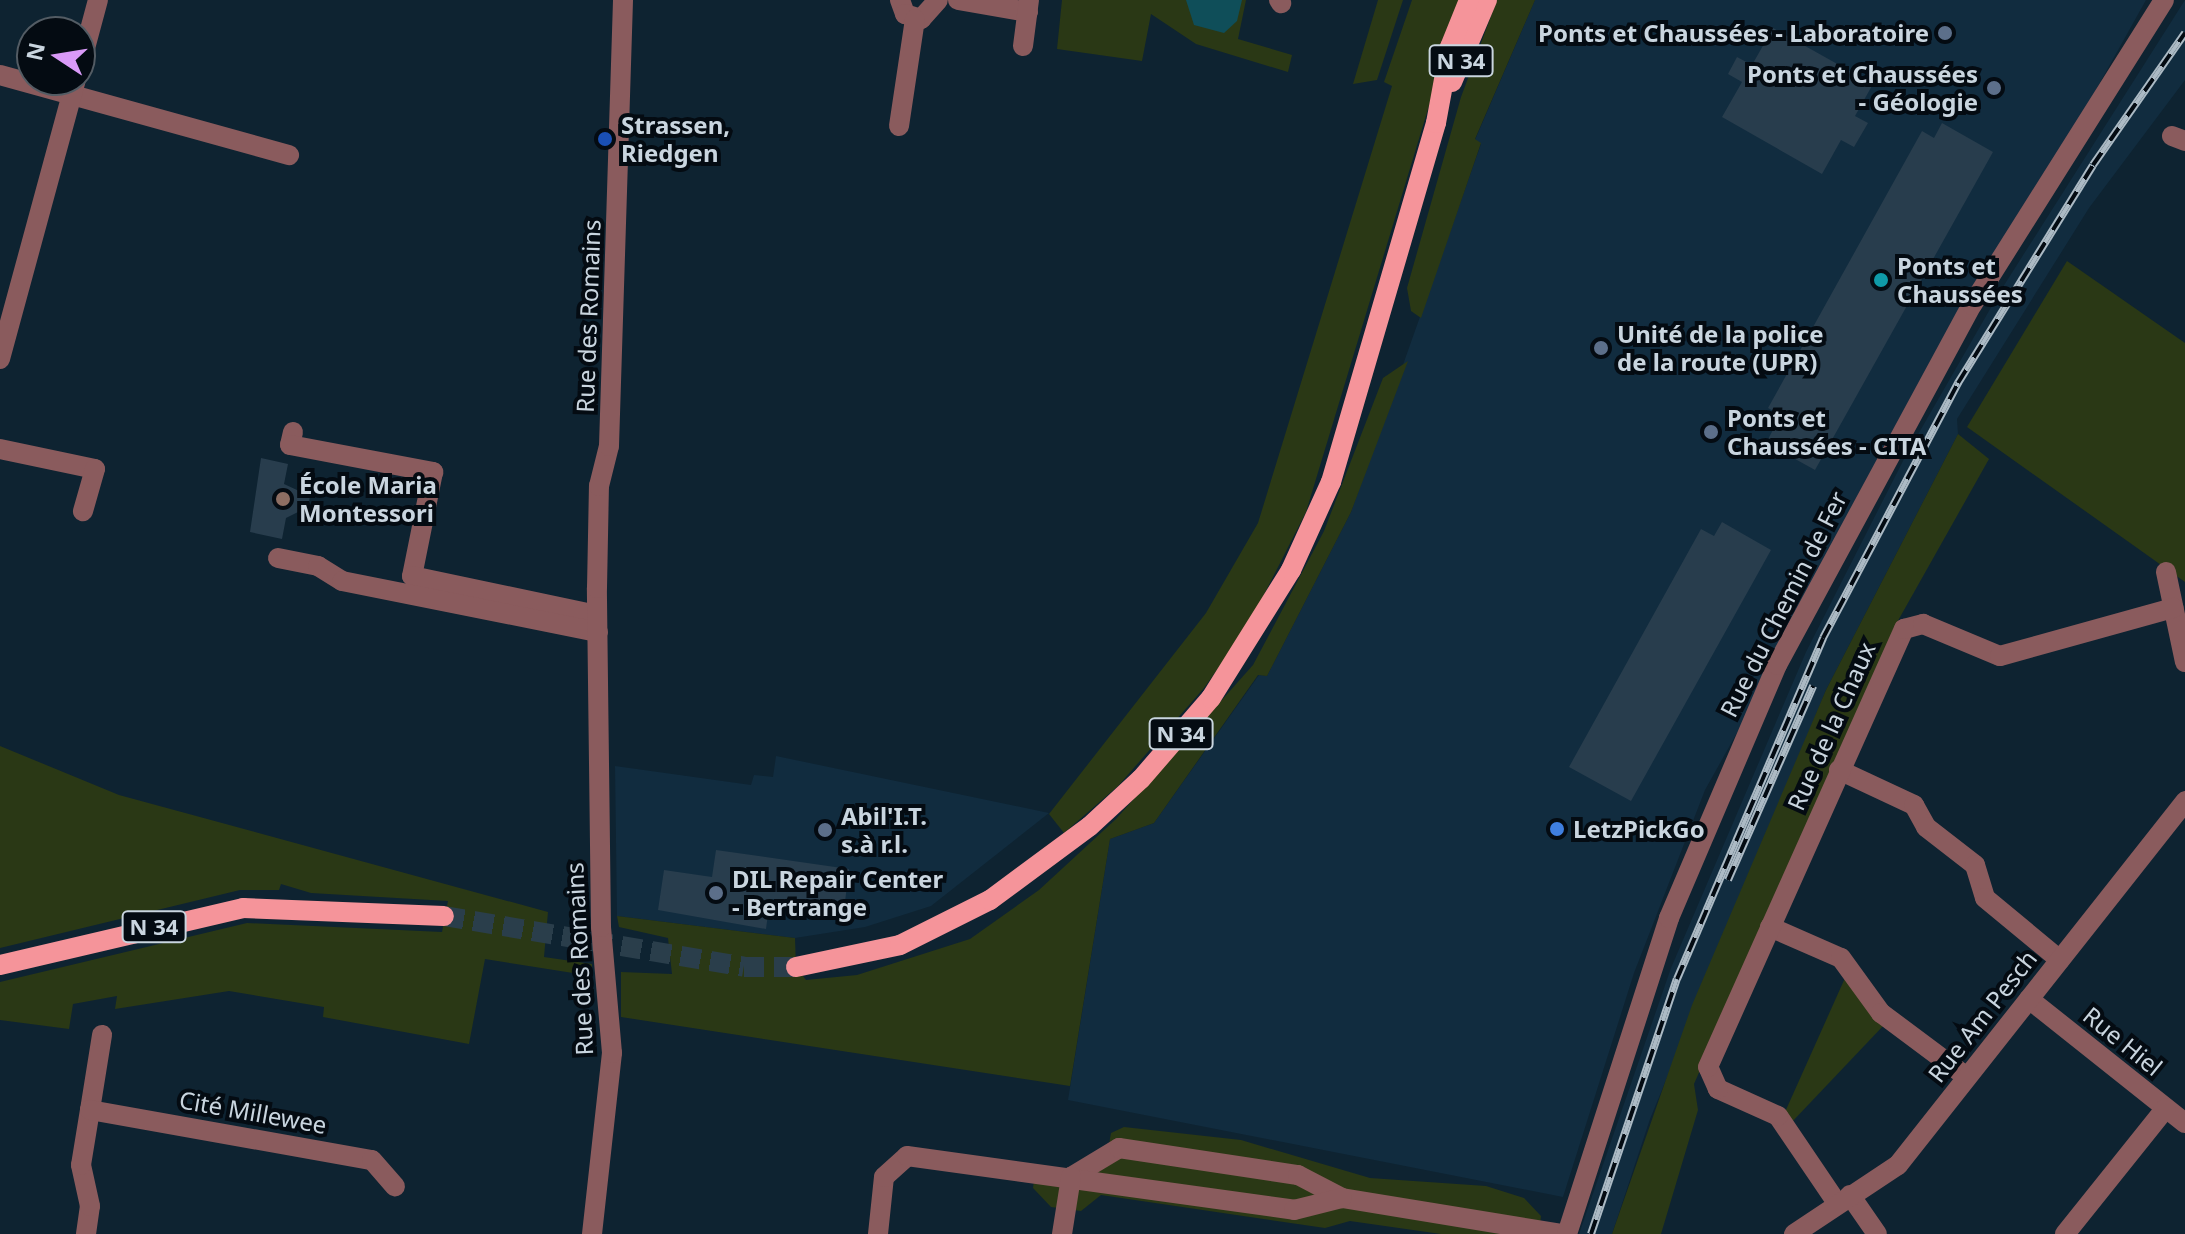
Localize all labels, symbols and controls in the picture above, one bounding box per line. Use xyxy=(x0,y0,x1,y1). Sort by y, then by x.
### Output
north arrow xyxy=(16,16,96,96)
place label: Ponts et Chaussées - Laboratoire xyxy=(1538,19,1929,47)
marker: Ponts et Chaussées - Laboratoire xyxy=(1936,24,1954,42)
text: N xyxy=(18,40,51,63)
road number: N 34 xyxy=(1427,43,1495,79)
place label: Ponts et Chaussées - Géologie xyxy=(1747,60,1978,116)
marker: Ponts et Chaussées - Géologie xyxy=(1985,79,2003,97)
place label: Strassen, Riedgen xyxy=(621,111,730,167)
marker: Strassen, Riedgen xyxy=(596,130,614,148)
street label: Rue des Romains xyxy=(570,219,606,413)
place label: Ponts et Chaussées xyxy=(1897,252,2023,308)
marker: Ponts et Chaussées xyxy=(1872,271,1890,289)
place label: Unité de la police de la route (UPR) xyxy=(1617,320,1824,376)
marker: Unité de la police de la route (UPR) xyxy=(1592,339,1610,357)
place label: Ponts et Chaussées - CITA xyxy=(1727,404,1926,460)
marker: Ponts et Chaussées - CITA xyxy=(1702,423,1720,441)
place label: École Maria Montessori xyxy=(299,471,437,527)
street label: Rue du Chemin de Fer xyxy=(1714,487,1852,721)
marker: École Maria Montessori xyxy=(274,490,292,508)
street label: Rue de la Chaux xyxy=(1781,637,1881,815)
road number: N 34 xyxy=(1147,716,1215,752)
place label: Abil'I.T. s.à r.l. xyxy=(841,802,927,858)
place label: LetzPickGo xyxy=(1573,815,1705,843)
marker: LetzPickGo xyxy=(1548,820,1566,838)
marker: Abil'I.T. s.à r.l. xyxy=(816,821,834,839)
street label: Rue des Romains xyxy=(560,862,598,1056)
place label: DIL Repair Center - Bertrange xyxy=(732,865,943,921)
marker: DIL Repair Center - Bertrange xyxy=(707,884,725,902)
road number: N 34 xyxy=(120,909,188,945)
street label: Rue Am Pesch xyxy=(1922,944,2042,1088)
street label: Rue Hiel xyxy=(2078,1000,2168,1082)
street label: Cité Millewee xyxy=(177,1085,329,1139)

